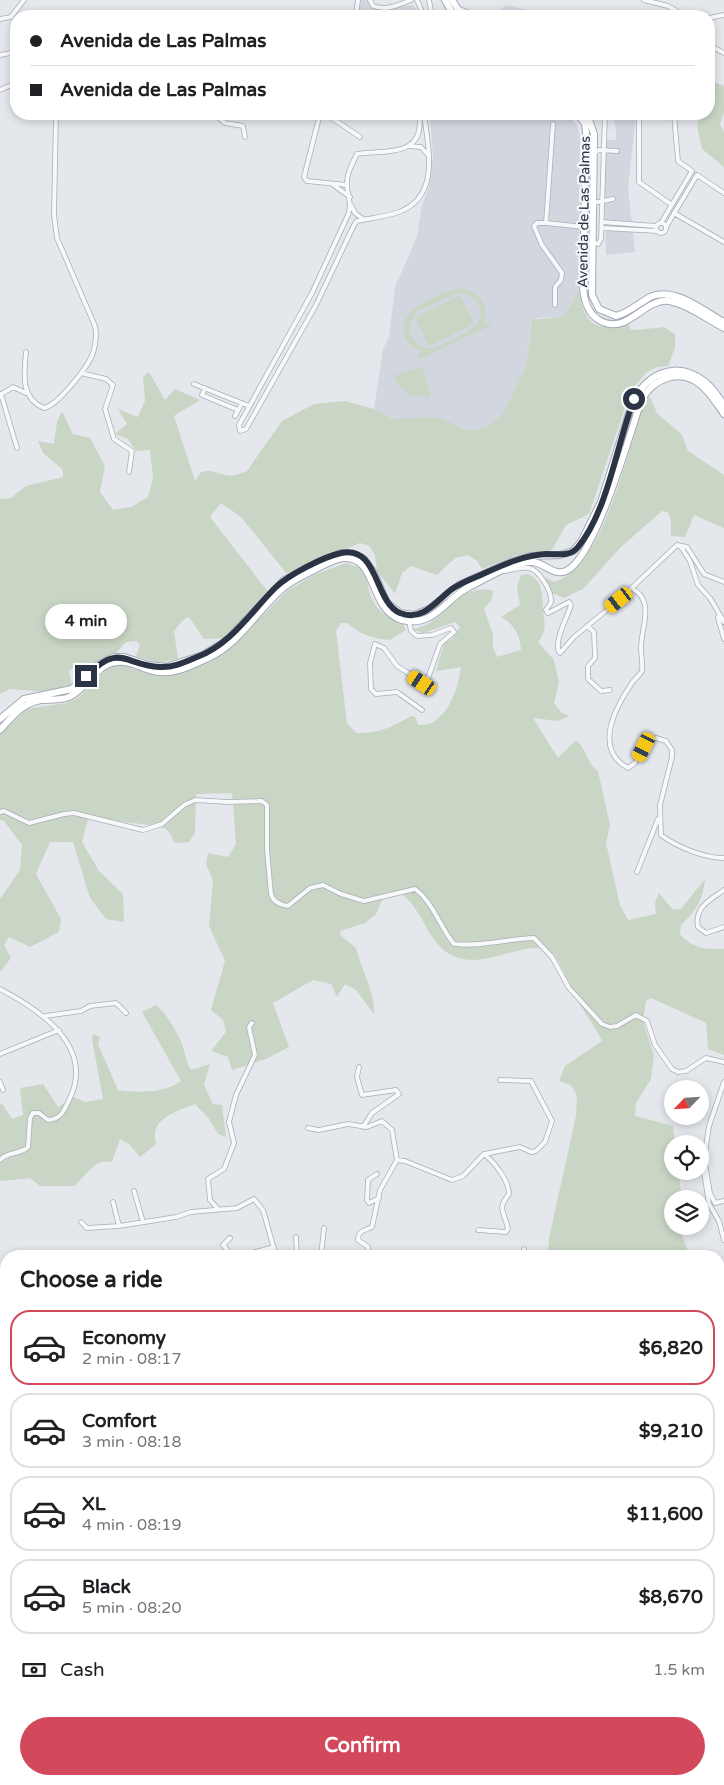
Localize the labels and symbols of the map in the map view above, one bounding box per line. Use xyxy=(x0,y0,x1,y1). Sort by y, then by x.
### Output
street label: Avenida de Las Palmas xyxy=(574,136,594,288)
route start xyxy=(623,388,645,410)
car xyxy=(602,585,635,615)
callout: 4 min xyxy=(45,604,127,638)
route end xyxy=(75,665,97,687)
car xyxy=(405,668,438,698)
car xyxy=(630,730,657,764)
north arrow xyxy=(664,1080,709,1125)

